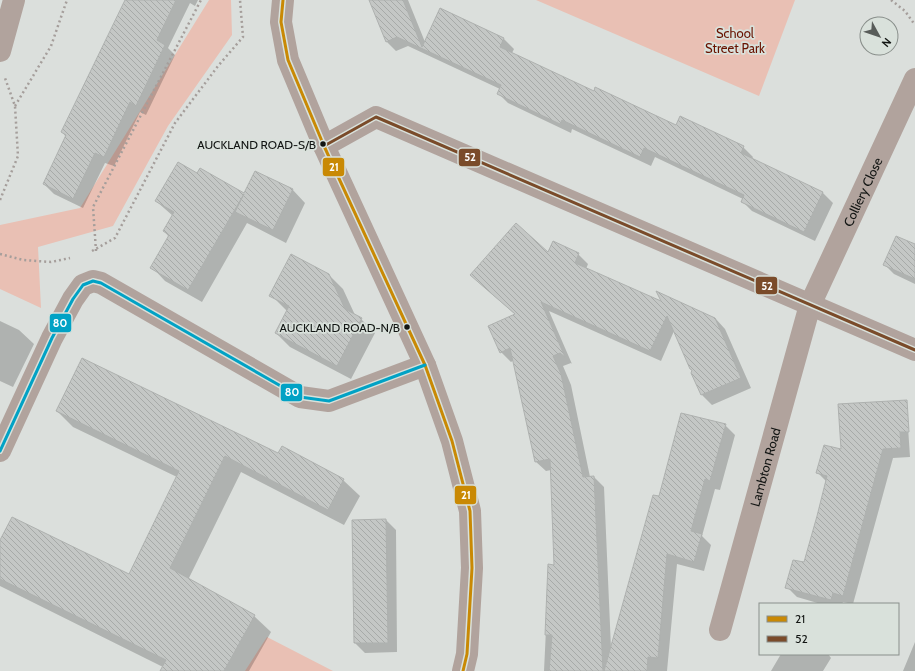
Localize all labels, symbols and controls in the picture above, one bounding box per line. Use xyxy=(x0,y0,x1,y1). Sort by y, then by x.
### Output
north arrow xyxy=(859,16,899,56)
park label: School Street Park xyxy=(705,25,765,56)
text: N xyxy=(879,35,895,50)
place label: AUCKLAND ROAD-S/B xyxy=(197,137,316,152)
marker: AUCKLAND ROAD-S/B xyxy=(318,139,328,149)
line badge: 52 xyxy=(458,148,481,167)
text: 52 xyxy=(464,150,476,164)
street label: Colliery Close xyxy=(840,154,886,229)
line badge: 21 xyxy=(322,157,345,177)
text: 21 xyxy=(329,160,339,174)
line badge: 52 xyxy=(755,276,778,295)
text: 52 xyxy=(761,279,773,293)
line badge: 80 xyxy=(49,313,72,333)
text: 80 xyxy=(53,316,67,330)
place label: AUCKLAND ROAD-N/B xyxy=(280,320,400,335)
marker: AUCKLAND ROAD-N/B xyxy=(402,322,412,332)
line badge: 80 xyxy=(280,383,303,402)
text: 80 xyxy=(285,385,299,399)
street label: Lambton Road xyxy=(747,426,784,508)
line badge: 21 xyxy=(454,485,477,505)
text: 21 xyxy=(461,488,471,502)
legend xyxy=(759,603,899,655)
text: 21 xyxy=(795,611,805,626)
text: 52 xyxy=(795,631,808,646)

